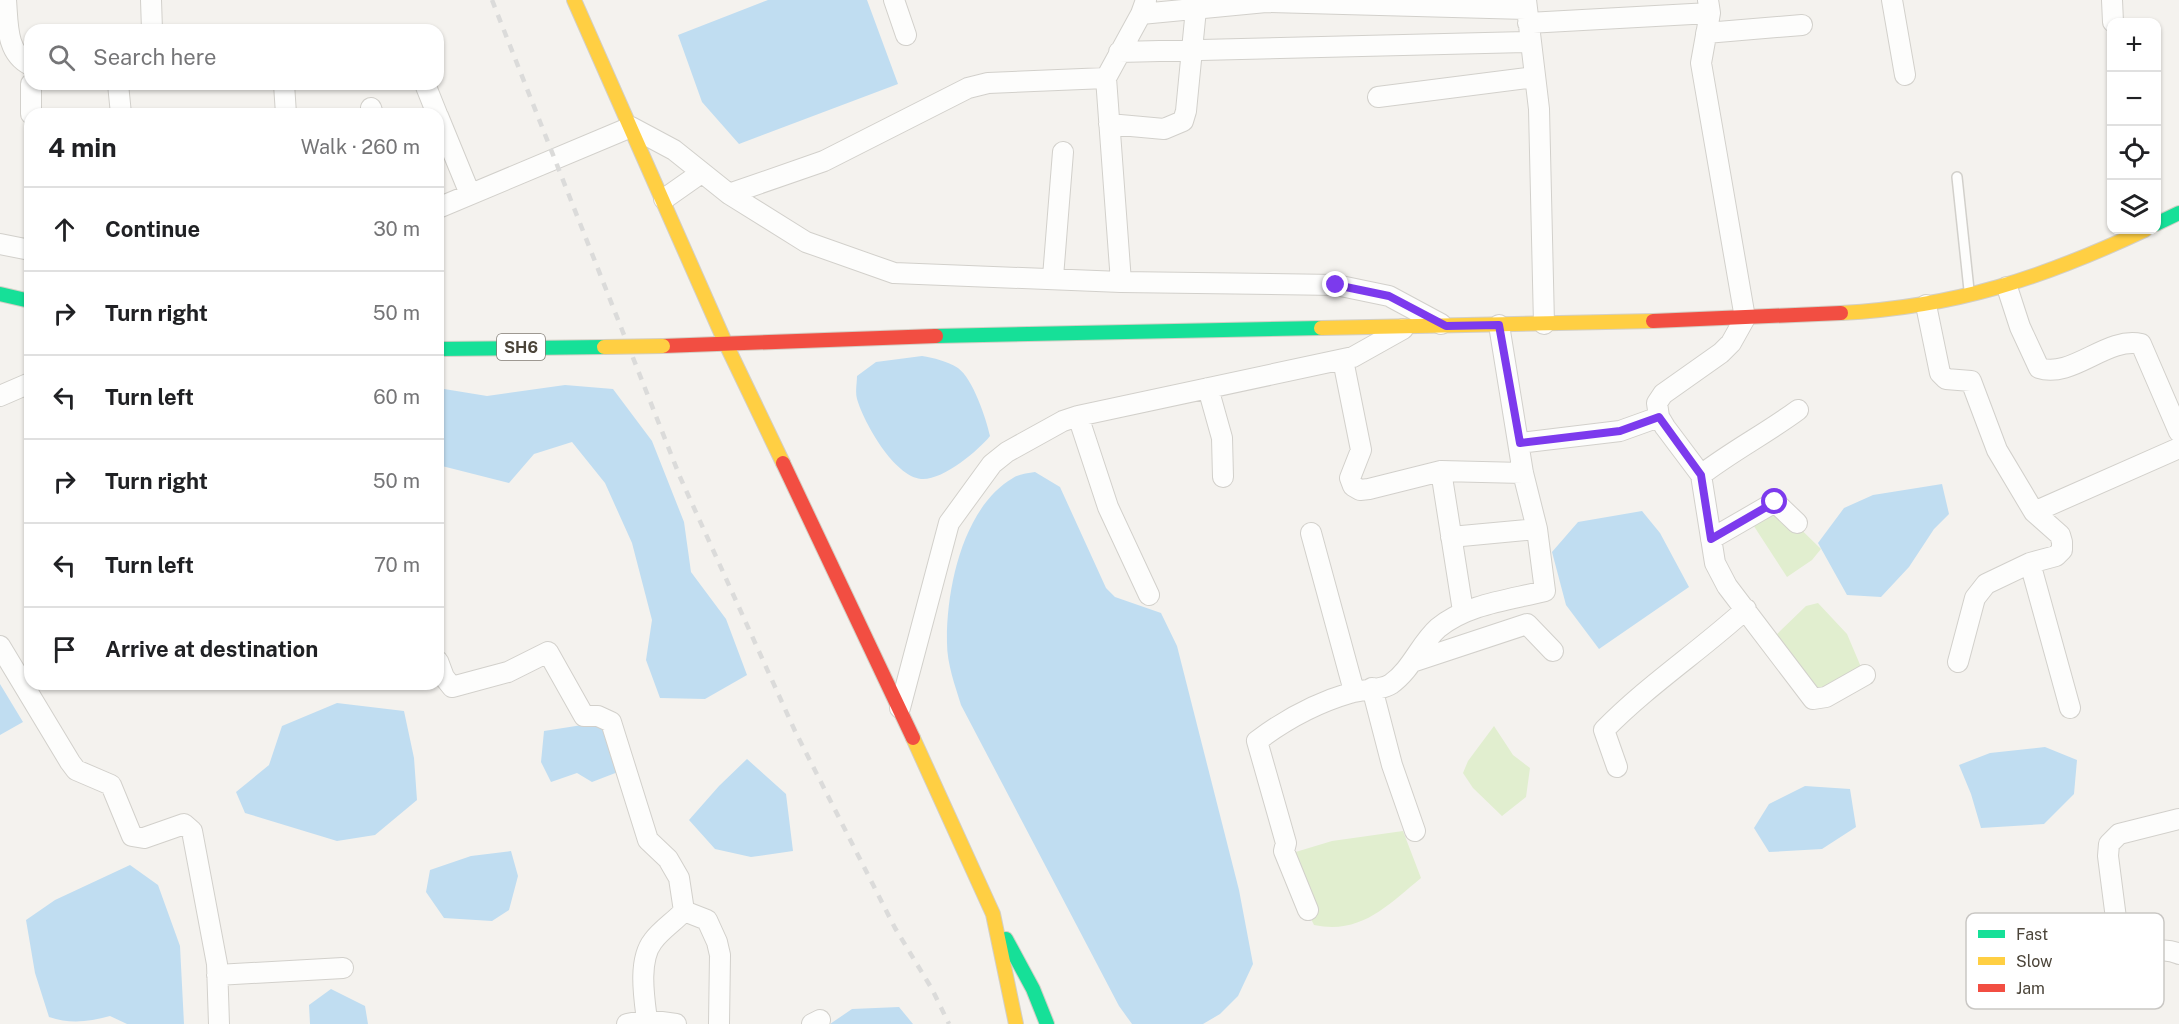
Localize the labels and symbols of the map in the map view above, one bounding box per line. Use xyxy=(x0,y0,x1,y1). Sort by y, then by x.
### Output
route end xyxy=(1322,271,1348,297)
road number: SH6 xyxy=(497,334,545,360)
route start xyxy=(1761,488,1787,514)
legend xyxy=(1966,913,2164,1009)
text: Fast xyxy=(2016,925,2048,944)
text: Slow xyxy=(2016,952,2053,971)
text: Jam xyxy=(2016,979,2045,998)

